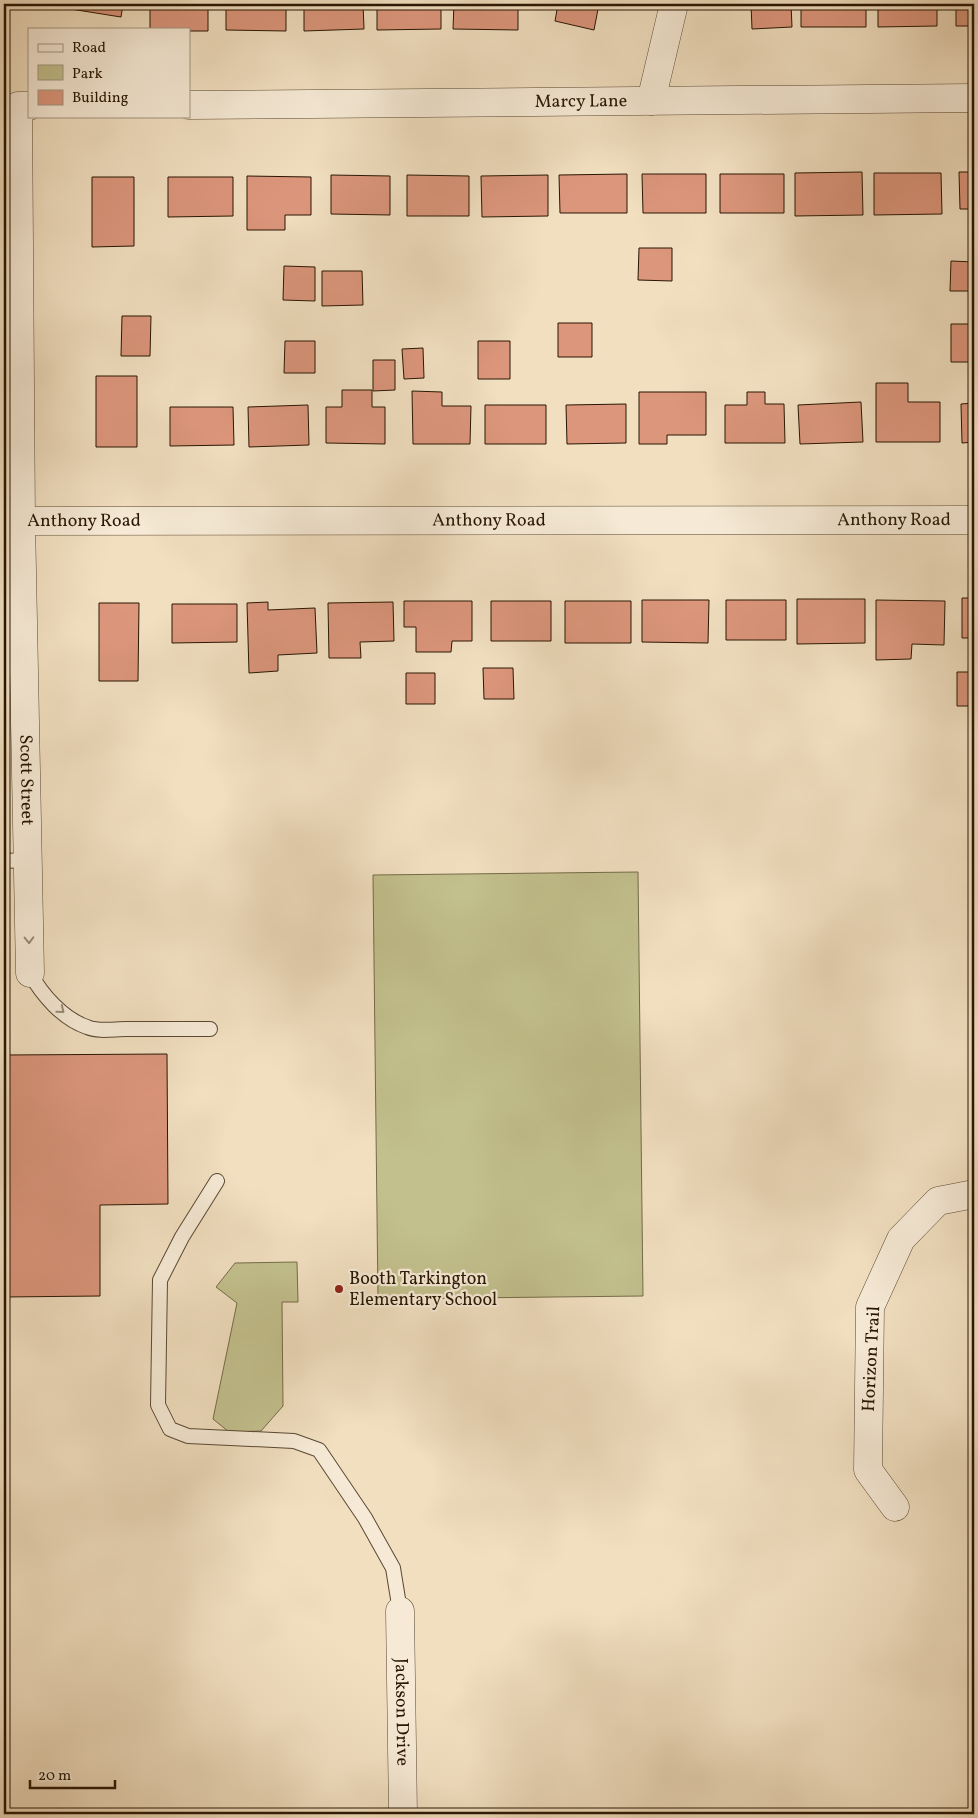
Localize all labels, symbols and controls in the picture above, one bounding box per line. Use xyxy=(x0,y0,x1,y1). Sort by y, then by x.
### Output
legend xyxy=(28,28,190,118)
text: Road xyxy=(72,38,106,59)
text: Park xyxy=(72,64,103,85)
text: Building xyxy=(72,88,129,109)
street label: Marcy Lane xyxy=(535,89,627,114)
street label: Anthony Road xyxy=(27,508,141,533)
street label: Anthony Road xyxy=(432,508,546,533)
street label: Anthony Road xyxy=(837,508,951,533)
street label: Scott Street xyxy=(13,734,40,826)
one-way arrow xyxy=(24,936,34,944)
one-way arrow xyxy=(55,1004,64,1013)
place label: Booth Tarkington Elementary School xyxy=(349,1267,497,1313)
marker: Booth Tarkington Elementary School xyxy=(333,1283,345,1295)
street label: Horizon Trail xyxy=(857,1306,887,1412)
street label: Jackson Drive xyxy=(388,1658,415,1766)
scale bar xyxy=(30,1758,115,1790)
text: 20 m xyxy=(38,1766,71,1787)

